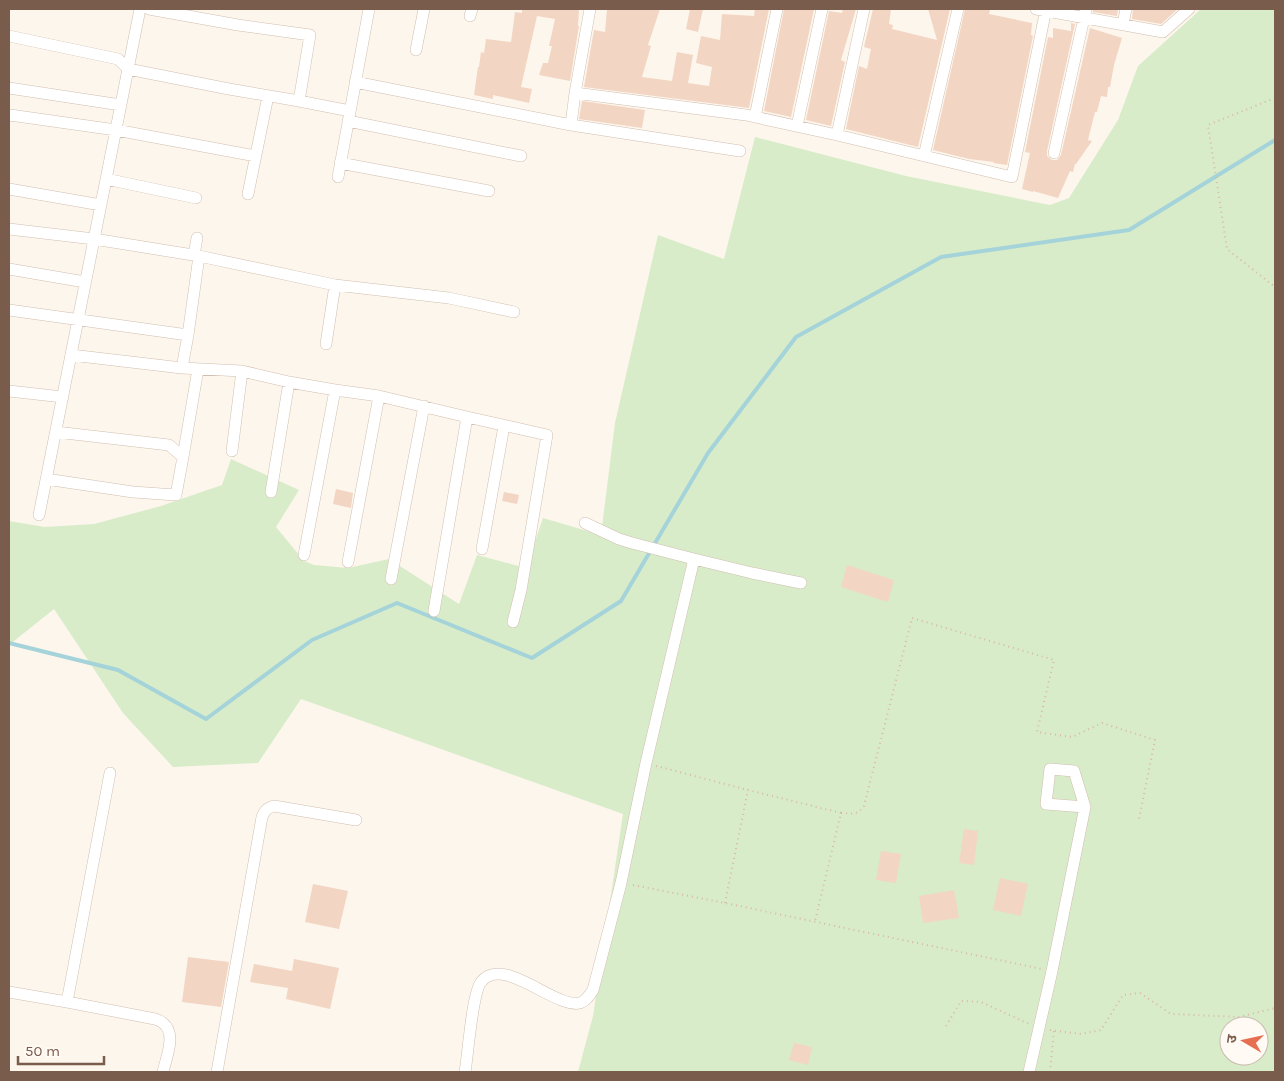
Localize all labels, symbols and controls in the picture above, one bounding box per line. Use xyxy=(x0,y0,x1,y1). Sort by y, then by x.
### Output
north arrow xyxy=(1219,1016,1269,1066)
text: उ xyxy=(1223,1033,1241,1044)
scale bar xyxy=(18,1034,104,1066)
text: 50 m xyxy=(25,1042,60,1060)

